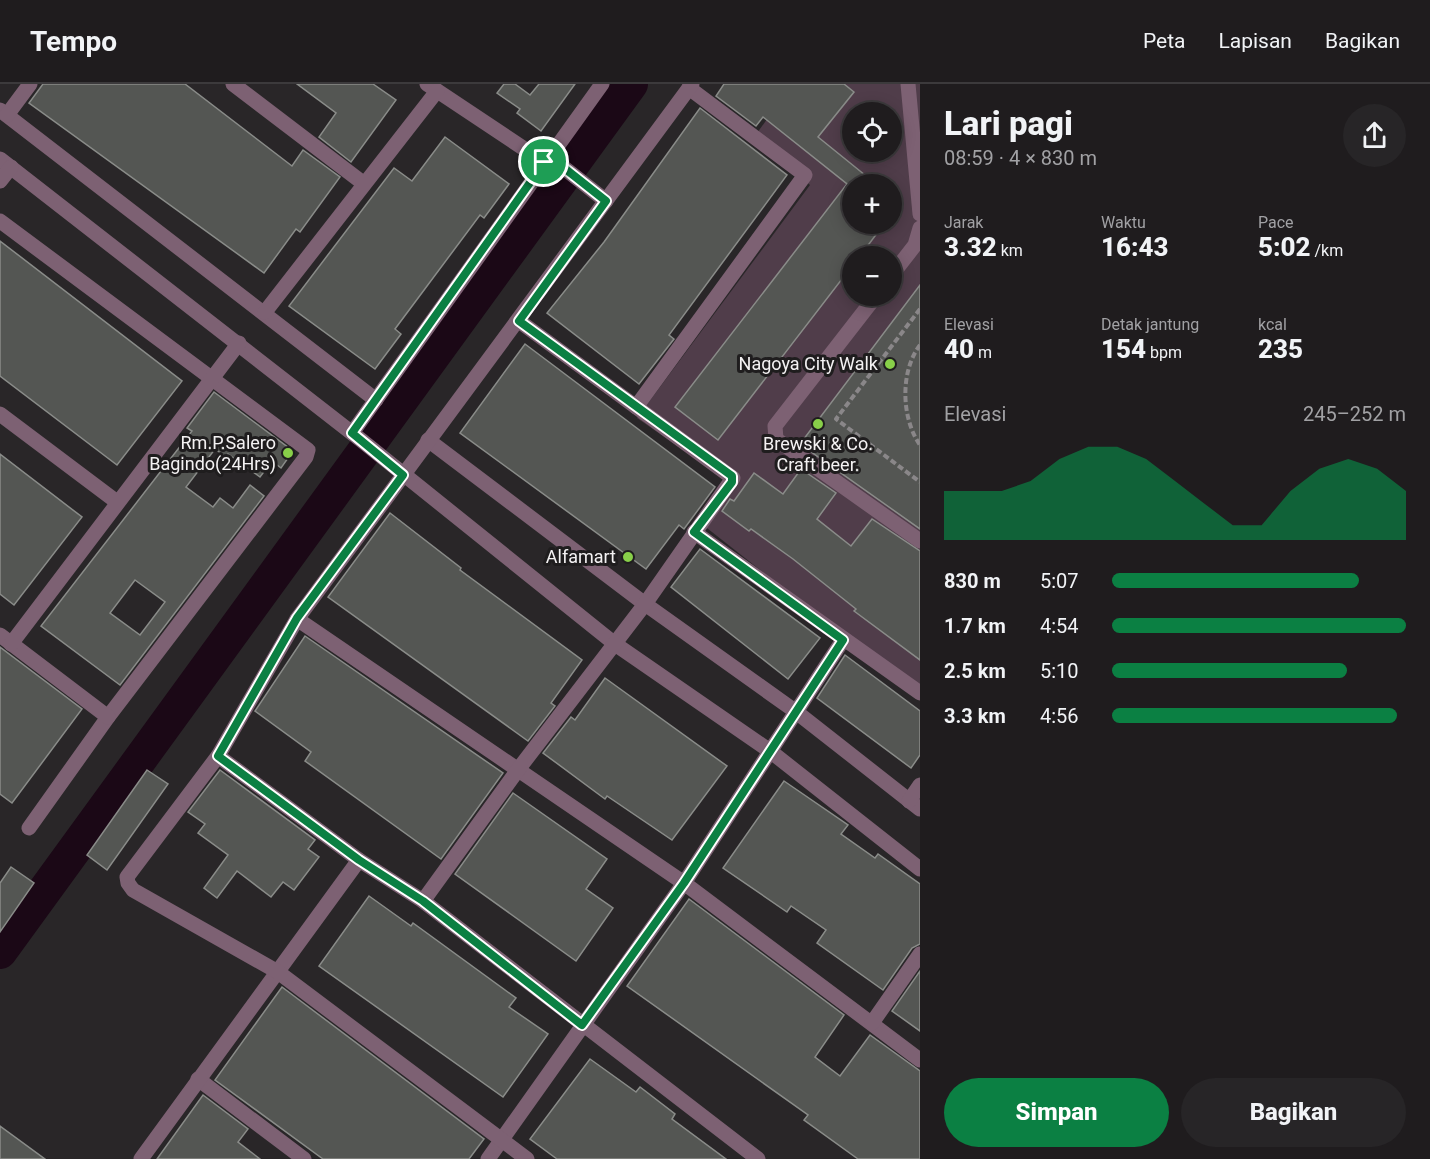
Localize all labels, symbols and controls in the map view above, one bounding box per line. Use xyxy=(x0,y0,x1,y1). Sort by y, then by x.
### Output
text: Tempo xyxy=(30,25,117,58)
text: Peta xyxy=(1143,29,1185,53)
text: Lapisan xyxy=(1218,29,1292,53)
text: Bagikan xyxy=(1325,29,1400,53)
map controls xyxy=(842,102,902,306)
button: locate xyxy=(842,102,902,162)
text: Lari pagi xyxy=(944,104,1073,143)
button: share xyxy=(1343,104,1406,167)
pin xyxy=(518,136,569,187)
icon: arrive xyxy=(527,145,560,178)
text: 08:59 · 4 × 830 m xyxy=(944,146,1097,170)
button: + xyxy=(842,174,902,234)
text: Jarak xyxy=(944,213,983,232)
text: Waktu xyxy=(1101,213,1146,232)
text: Pace xyxy=(1258,213,1294,232)
text: 3.32 xyxy=(944,232,997,262)
text: 16:43 xyxy=(1101,232,1169,262)
text: 5:02 xyxy=(1258,232,1311,262)
text: km xyxy=(997,241,1023,260)
text: /km xyxy=(1311,241,1343,260)
button: − xyxy=(842,246,902,306)
text: Elevasi xyxy=(944,315,994,334)
text: Detak jantung xyxy=(1101,315,1199,334)
text: kcal xyxy=(1258,315,1287,334)
text: 40 xyxy=(944,334,974,364)
text: 154 xyxy=(1101,334,1146,364)
text: 235 xyxy=(1258,334,1303,364)
text: m xyxy=(974,343,992,362)
text: bpm xyxy=(1146,343,1182,362)
place label: Nagoya City Walk xyxy=(739,353,879,374)
marker: Nagoya City Walk xyxy=(883,357,897,371)
text: Elevasi xyxy=(944,402,1006,426)
text: 245–252 m xyxy=(1303,402,1406,426)
marker: Brewski & Co. Craft beer. xyxy=(811,417,825,431)
place label: Rm.P.Salero Bagindo(24Hrs) xyxy=(149,432,276,475)
place label: Brewski & Co. Craft beer. xyxy=(763,433,873,475)
marker: Rm.P.Salero Bagindo(24Hrs) xyxy=(281,446,295,460)
place label: Alfamart xyxy=(546,546,616,567)
marker: Alfamart xyxy=(621,550,635,564)
text: 830 m xyxy=(944,569,1001,593)
text: 5:07 xyxy=(1040,569,1079,593)
text: 1.7 km xyxy=(944,614,1006,638)
text: 4:54 xyxy=(1040,614,1079,638)
text: 2.5 km xyxy=(944,659,1006,683)
text: 5:10 xyxy=(1040,659,1079,683)
text: 3.3 km xyxy=(944,704,1006,728)
text: 4:56 xyxy=(1040,704,1079,728)
button: Simpan xyxy=(944,1078,1169,1147)
button: Bagikan xyxy=(1181,1078,1406,1147)

